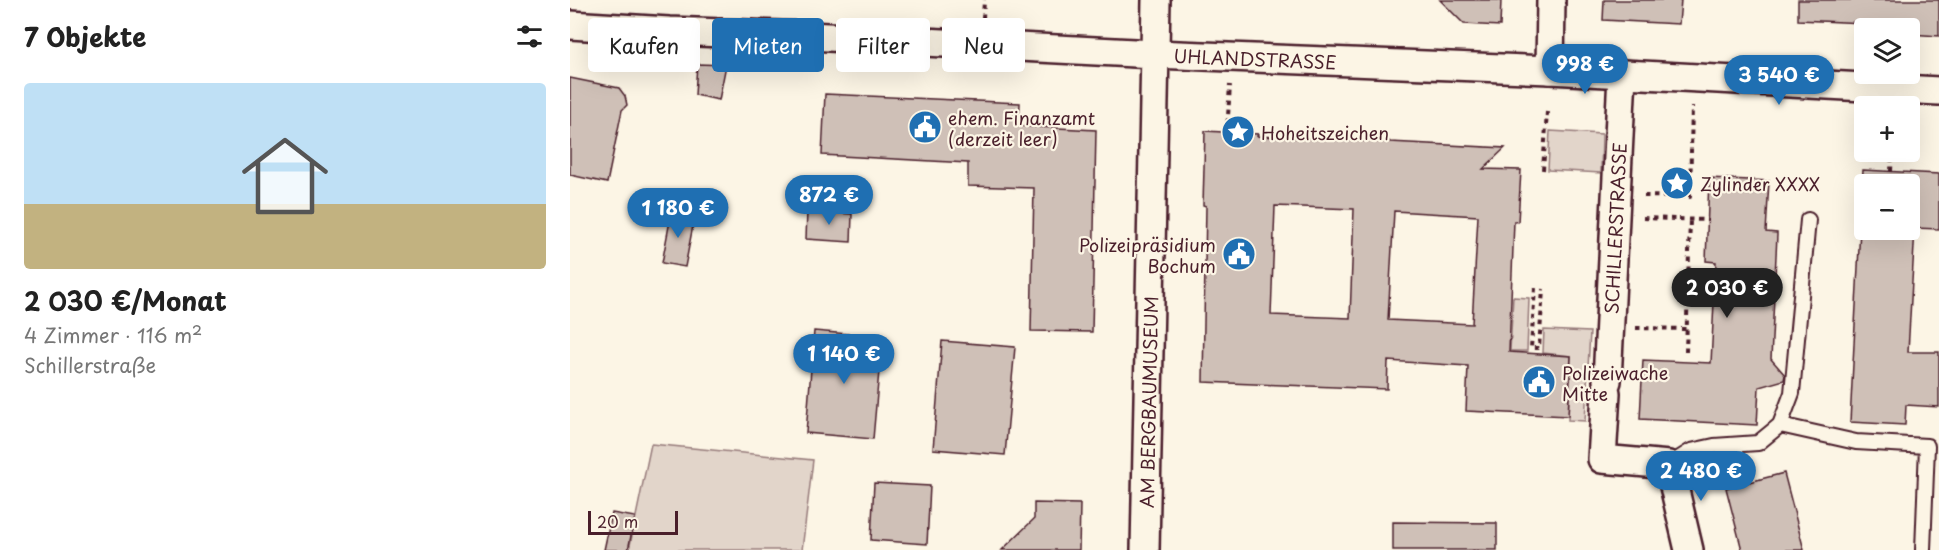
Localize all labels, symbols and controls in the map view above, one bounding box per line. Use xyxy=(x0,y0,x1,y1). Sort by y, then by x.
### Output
text: 7 Objekte xyxy=(24,17,146,56)
chip: Kaufen xyxy=(588,18,700,72)
chip: Mieten xyxy=(712,18,824,72)
chip: Filter xyxy=(836,18,930,72)
chip: Neu xyxy=(942,18,1025,72)
map controls xyxy=(1854,18,1920,240)
button: layers xyxy=(1854,18,1920,84)
icon: filters xyxy=(513,20,546,53)
street label: UHLANDSTRASSE xyxy=(1173,41,1337,75)
pin: 998 € xyxy=(1543,44,1627,95)
text: 998 € xyxy=(1556,48,1614,78)
pin: 3 540 € xyxy=(1724,55,1834,106)
text: 3 540 € xyxy=(1738,59,1820,89)
button: + xyxy=(1854,96,1920,162)
place label: ehem. Finanzamt (derzeit leer) xyxy=(948,104,1095,152)
public building icon: ehem. Finanzamt (derzeit leer) xyxy=(907,109,943,145)
place icon: Hoheitszeichen xyxy=(1220,114,1256,150)
place label: Hoheitszeichen xyxy=(1261,119,1389,146)
icon: home xyxy=(231,122,339,230)
street label: SCHILLERSTRASSE xyxy=(1597,142,1632,315)
place icon: Zylinder XXXX xyxy=(1659,165,1695,201)
place label: Zylinder XXXX xyxy=(1700,170,1820,197)
button: − xyxy=(1854,174,1920,240)
pin: 872 € xyxy=(787,175,871,226)
text: 872 € xyxy=(799,179,859,209)
pin: 1 180 € xyxy=(623,188,733,239)
text: 1 180 € xyxy=(641,192,715,222)
place label: Polizeipräsidium Bochum xyxy=(1079,231,1216,279)
public building icon: Polizeipräsidium Bochum xyxy=(1221,236,1257,272)
pin: 2 030 € xyxy=(1672,268,1782,319)
text: 2 030 € xyxy=(1686,272,1768,302)
text: 2 030 €/Monat xyxy=(24,281,227,320)
street label: AM BERGBAUMUSEUM xyxy=(1132,296,1164,508)
text: 4 Zimmer · 116 m² xyxy=(24,320,202,350)
pin: 1 140 € xyxy=(789,334,899,385)
text: 1 140 € xyxy=(807,338,881,368)
text: Schillerstraße xyxy=(24,350,156,380)
place label: Polizeiwache Mitte xyxy=(1562,359,1668,407)
public building icon: Polizeiwache Mitte xyxy=(1521,364,1557,400)
pin: 2 480 € xyxy=(1646,451,1756,502)
text: 2 480 € xyxy=(1660,455,1742,485)
scale bar xyxy=(588,508,678,536)
text: 20 m xyxy=(597,509,638,533)

